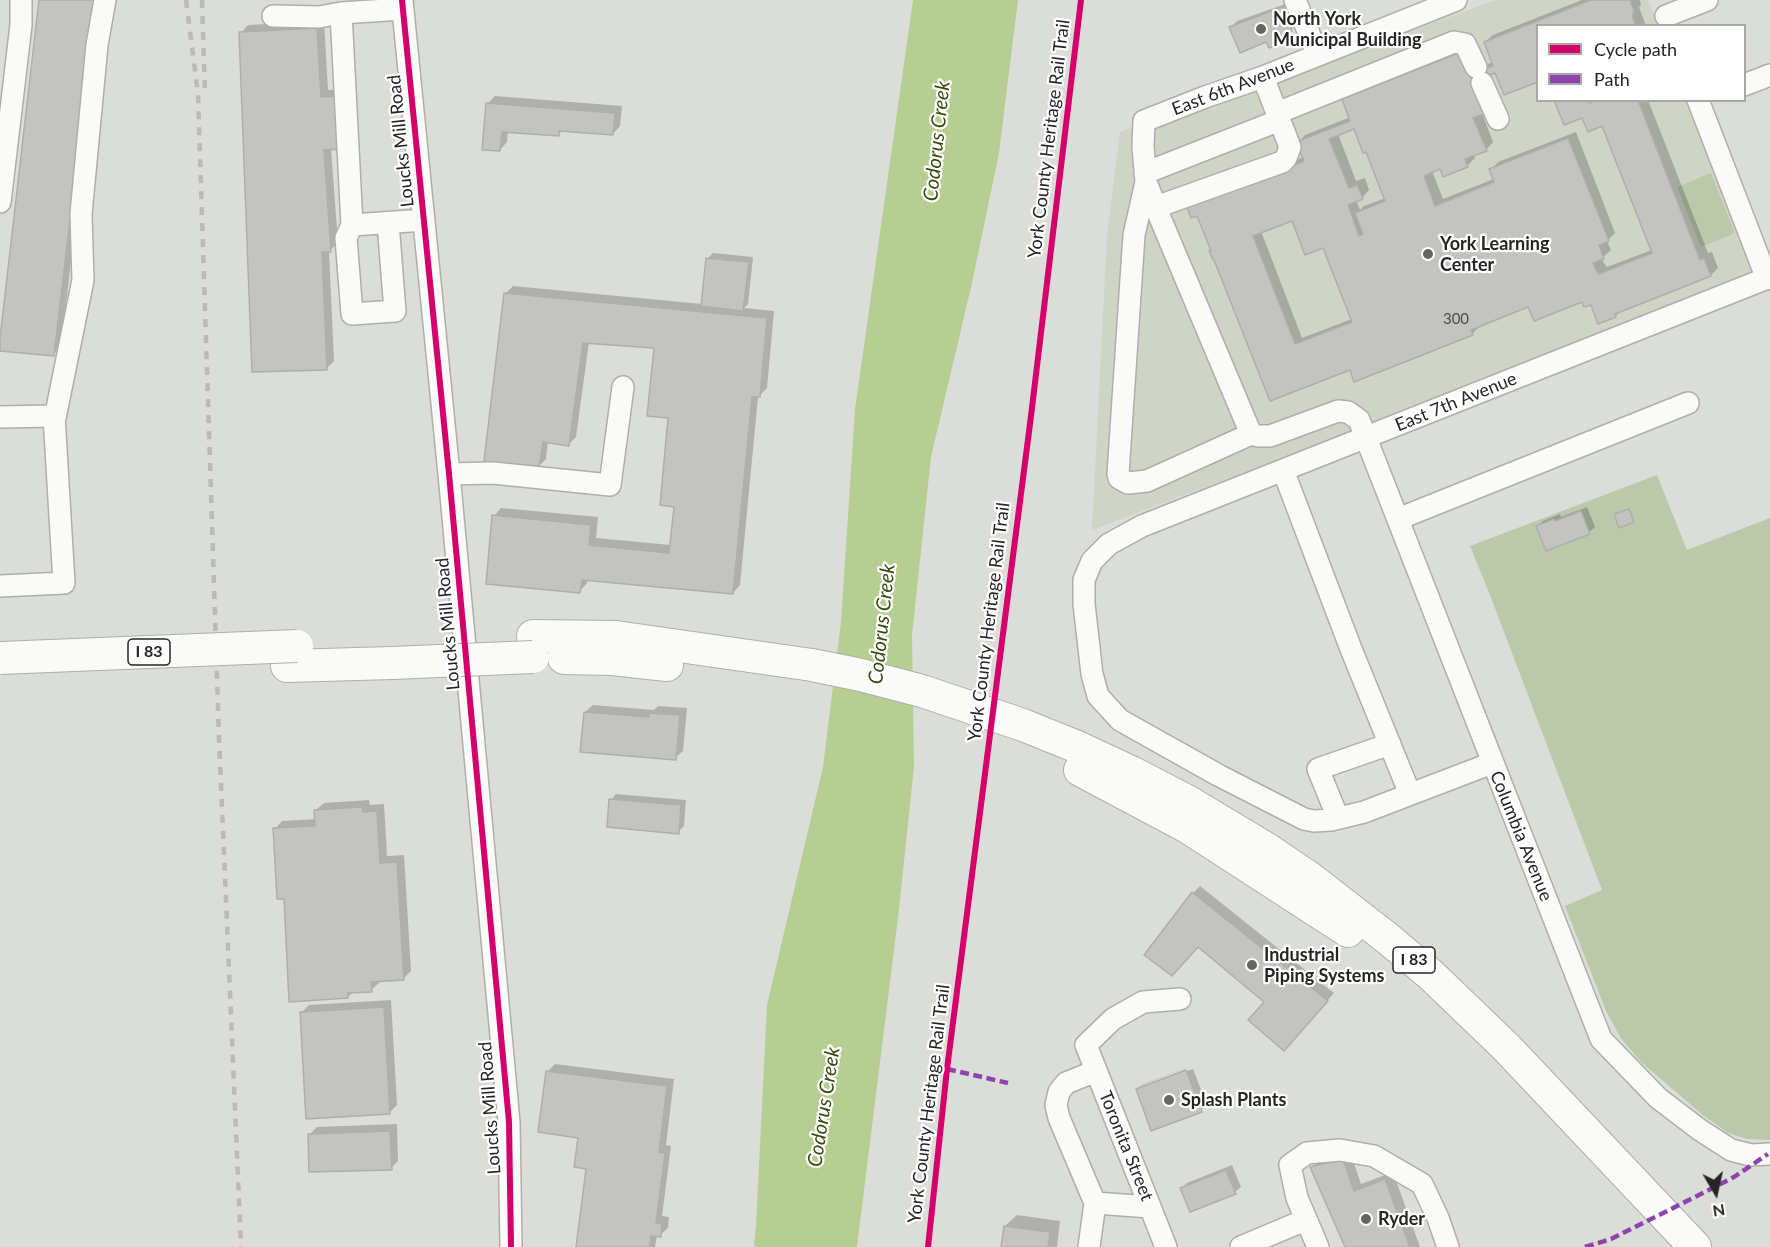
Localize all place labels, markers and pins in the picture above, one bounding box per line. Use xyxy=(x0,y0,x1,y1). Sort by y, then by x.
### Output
place label: North York Municipal Building xyxy=(1273,8,1421,50)
marker: North York Municipal Building xyxy=(1254,22,1268,36)
place label: York Learning Center xyxy=(1440,233,1549,276)
marker: York Learning Center xyxy=(1421,247,1435,261)
place label: Industrial Piping Systems xyxy=(1264,944,1384,986)
marker: Industrial Piping Systems xyxy=(1245,958,1259,972)
place label: Splash Plants xyxy=(1181,1089,1286,1111)
marker: Splash Plants xyxy=(1162,1093,1176,1107)
place label: Ryder xyxy=(1378,1208,1425,1230)
marker: Ryder xyxy=(1359,1212,1373,1226)

